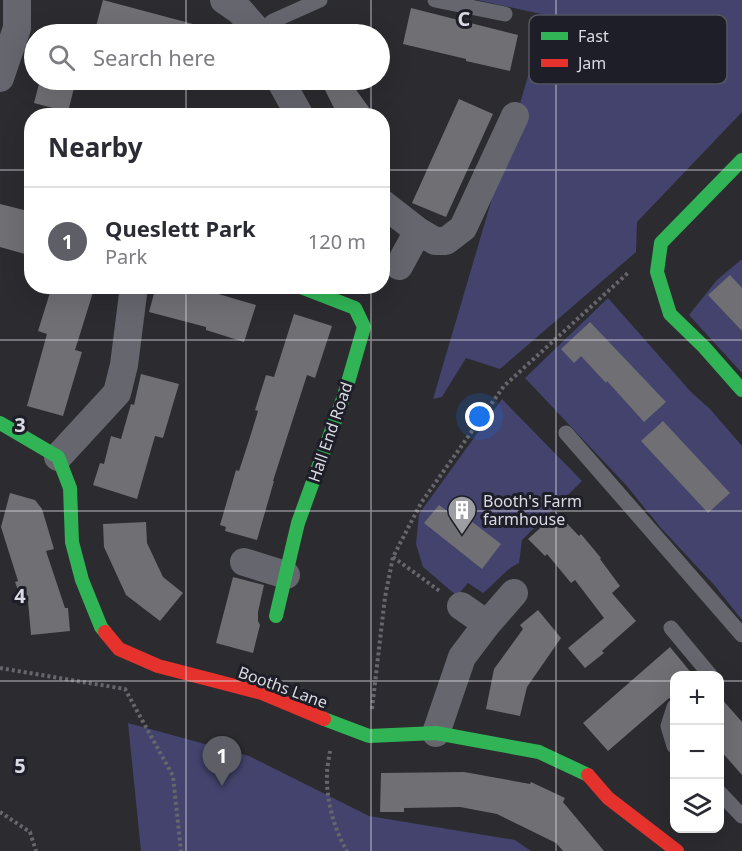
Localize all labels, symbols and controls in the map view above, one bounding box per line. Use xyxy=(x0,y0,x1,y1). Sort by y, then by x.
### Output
text: C xyxy=(458,5,471,32)
legend xyxy=(529,15,727,84)
search box xyxy=(24,24,390,90)
text: Fast xyxy=(578,25,609,47)
icon: search xyxy=(45,41,78,74)
text: Search here xyxy=(93,42,215,72)
text: Jam xyxy=(576,52,606,74)
text: Nearby xyxy=(48,129,143,165)
text: Queslett Park xyxy=(105,213,256,243)
text: 1 xyxy=(62,228,73,255)
text: 120 m xyxy=(308,228,366,255)
text: Park xyxy=(105,243,147,270)
street label: Hall End Road xyxy=(303,379,357,485)
your location xyxy=(465,402,494,431)
text: 3 xyxy=(14,411,26,438)
place label: Booth's Farm farmhouse xyxy=(483,490,582,530)
building icon: Booth's Farm farmhouse xyxy=(446,494,478,536)
text: 4 xyxy=(14,582,26,609)
street label: Booths Lane xyxy=(235,661,331,713)
map controls xyxy=(670,671,724,833)
button: + xyxy=(670,671,724,725)
button: − xyxy=(670,725,724,779)
pin: 1 xyxy=(202,736,242,786)
text: 5 xyxy=(14,752,26,779)
button: layers xyxy=(670,779,724,833)

